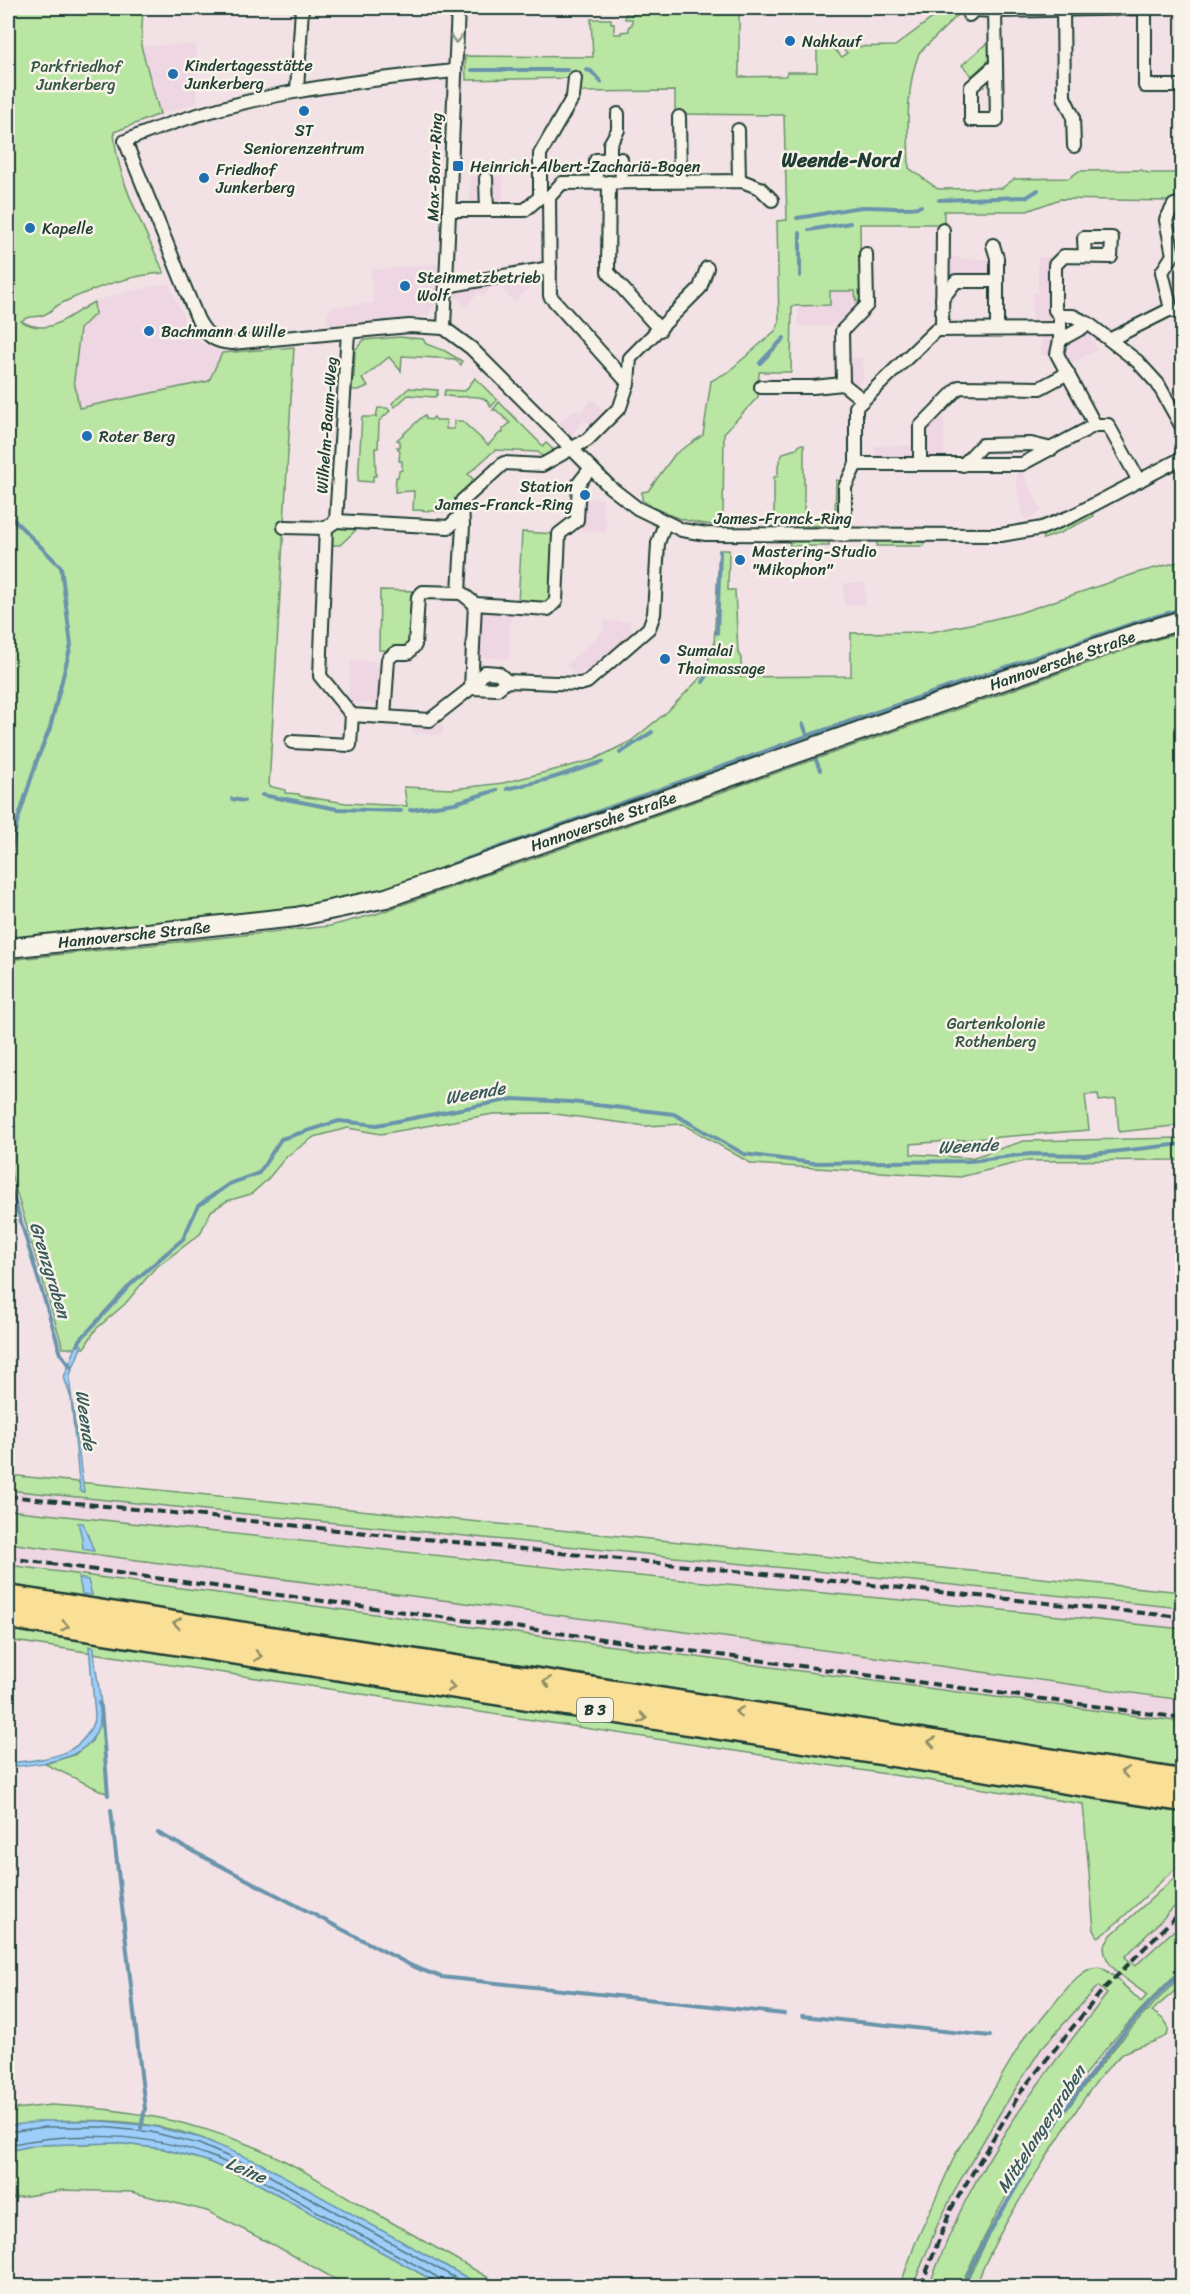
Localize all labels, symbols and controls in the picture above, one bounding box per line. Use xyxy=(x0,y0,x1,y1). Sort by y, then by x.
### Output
place label: Nahkauf xyxy=(802,27,864,56)
marker: Nahkauf xyxy=(783,34,797,48)
one-way arrow xyxy=(449,35,462,44)
place label: Kindertagesstätte Junkerberg xyxy=(184,51,313,98)
park label: Parkfriedhof Junkerberg xyxy=(31,52,123,99)
marker: Kindertagesstätte Junkerberg xyxy=(166,67,180,81)
marker: ST Seniorenzentrum xyxy=(297,104,311,118)
street label: Max-Born-Ring xyxy=(418,112,451,222)
place label: ST Seniorenzentrum xyxy=(243,116,365,163)
district label: Weende-Nord xyxy=(782,143,903,178)
place label: Heinrich-Albert-Zachariä-Bogen xyxy=(470,152,701,181)
place label: Friedhof Junkerberg xyxy=(215,155,295,202)
marker: Heinrich-Albert-Zachariä-Bogen xyxy=(451,159,465,173)
marker: Friedhof Junkerberg xyxy=(197,171,211,185)
place label: Kapelle xyxy=(42,214,94,243)
marker: Kapelle xyxy=(23,221,37,235)
place label: Steinmetzbetrieb Wolf xyxy=(417,263,541,310)
marker: Steinmetzbetrieb Wolf xyxy=(398,279,412,293)
place label: Bachmann & Wille xyxy=(161,317,286,346)
marker: Bachmann & Wille xyxy=(142,324,156,338)
street label: Wilhelm-Baum-Weg xyxy=(307,355,346,495)
place label: Roter Berg xyxy=(99,422,175,451)
marker: Roter Berg xyxy=(80,429,94,443)
place label: Station James-Franck-Ring xyxy=(434,472,573,519)
marker: Station James-Franck-Ring xyxy=(578,488,592,502)
street label: James-Franck-Ring xyxy=(713,504,852,533)
place label: Mastering-Studio "Mikophon" xyxy=(752,537,877,584)
marker: Mastering-Studio "Mikophon" xyxy=(733,553,747,567)
street label: Hannoversche Straße xyxy=(985,622,1139,699)
place label: Sumalai Thaimassage xyxy=(677,636,765,683)
marker: Sumalai Thaimassage xyxy=(658,652,672,666)
street label: Hannoversche Straße xyxy=(526,783,680,860)
street label: Hannoversche Straße xyxy=(56,912,212,957)
park label: Gartenkolonie Rothenberg xyxy=(947,1009,1045,1056)
water label: Weende xyxy=(443,1072,510,1114)
water label: Weende xyxy=(937,1128,1001,1164)
water label: Grenzgraben xyxy=(20,1218,81,1324)
water label: Weende xyxy=(66,1388,106,1454)
one-way arrow xyxy=(172,1618,181,1630)
one-way arrow xyxy=(60,1619,70,1632)
one-way arrow xyxy=(253,1650,263,1662)
one-way arrow xyxy=(542,1676,552,1689)
one-way arrow xyxy=(445,1680,455,1693)
road number: B 3 xyxy=(577,1698,613,1722)
one-way arrow xyxy=(735,1707,744,1719)
one-way arrow xyxy=(638,1711,648,1723)
one-way arrow xyxy=(927,1737,937,1749)
one-way arrow xyxy=(1120,1767,1129,1779)
water label: Mittelangergraben xyxy=(988,2057,1096,2199)
water label: Leine xyxy=(221,2147,273,2194)

